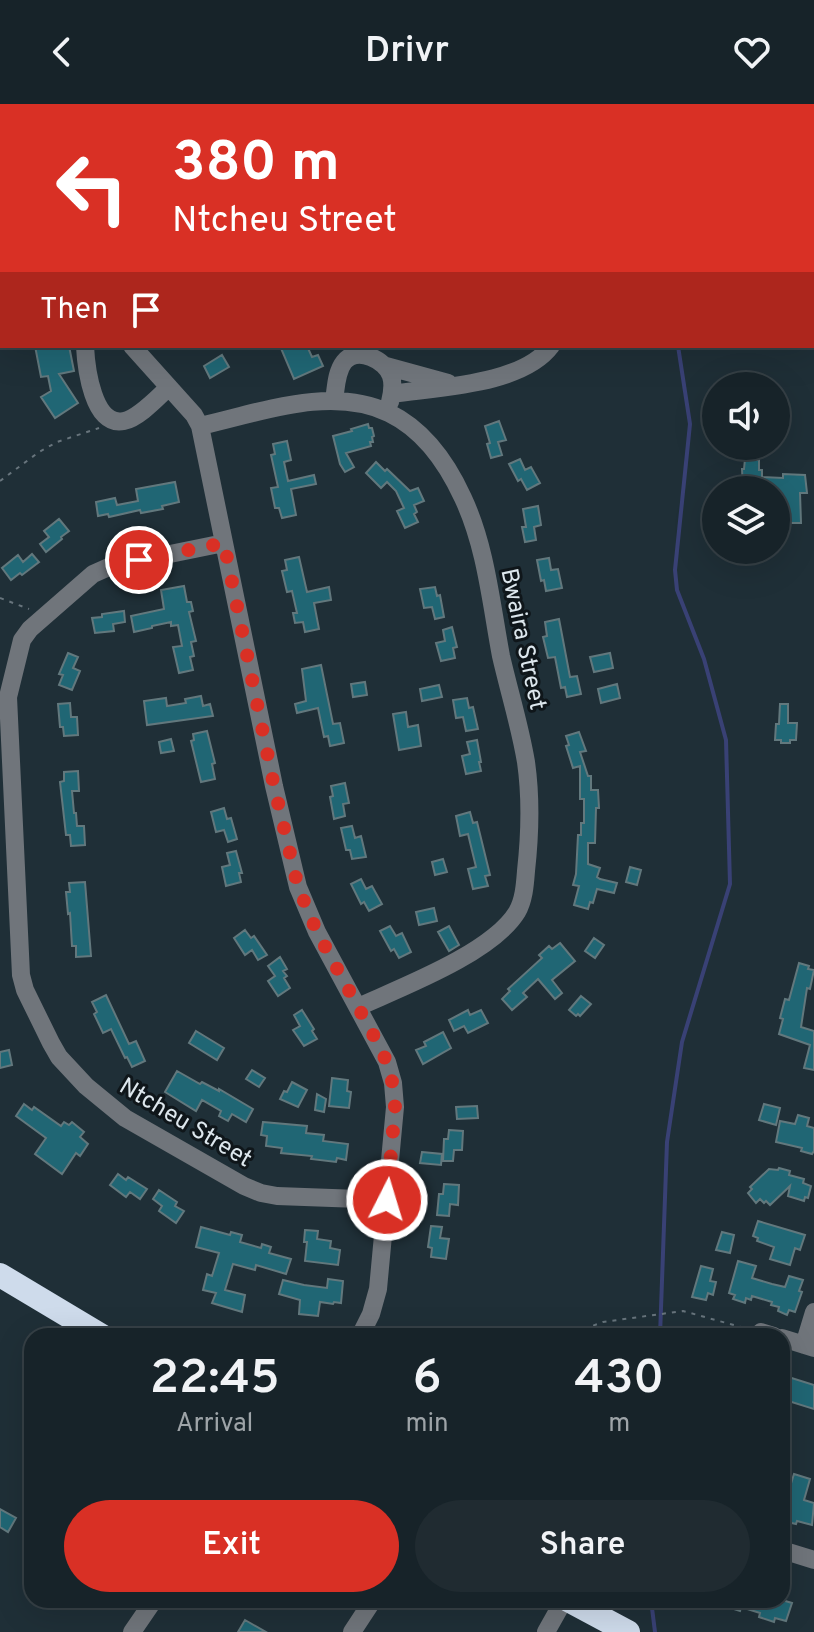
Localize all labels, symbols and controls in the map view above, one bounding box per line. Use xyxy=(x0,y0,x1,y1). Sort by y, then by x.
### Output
text: Drivr xyxy=(365,29,449,75)
icon: back xyxy=(40,30,84,74)
icon: heart xyxy=(730,30,774,74)
text: 380 m xyxy=(172,130,340,200)
icon: left xyxy=(40,136,144,240)
text: Ntcheu Street xyxy=(172,199,397,245)
icon: arrive xyxy=(124,288,168,332)
text: Then xyxy=(40,292,108,329)
map controls xyxy=(702,372,790,564)
button: sound xyxy=(702,372,790,460)
button: layers xyxy=(702,476,790,564)
pin xyxy=(105,526,173,594)
icon: arrive xyxy=(117,538,161,582)
street label: Bwaira Street xyxy=(492,566,552,713)
street label: Ntcheu Street xyxy=(113,1072,257,1175)
position arrow xyxy=(345,1158,429,1242)
text: 22:45 xyxy=(150,1350,280,1410)
text: 6 xyxy=(412,1350,442,1410)
text: 430 xyxy=(574,1350,664,1410)
text: Arrival xyxy=(176,1408,253,1441)
text: min xyxy=(405,1408,449,1441)
text: m xyxy=(608,1408,630,1441)
button: Exit xyxy=(64,1500,399,1592)
button: Share xyxy=(415,1500,750,1592)

